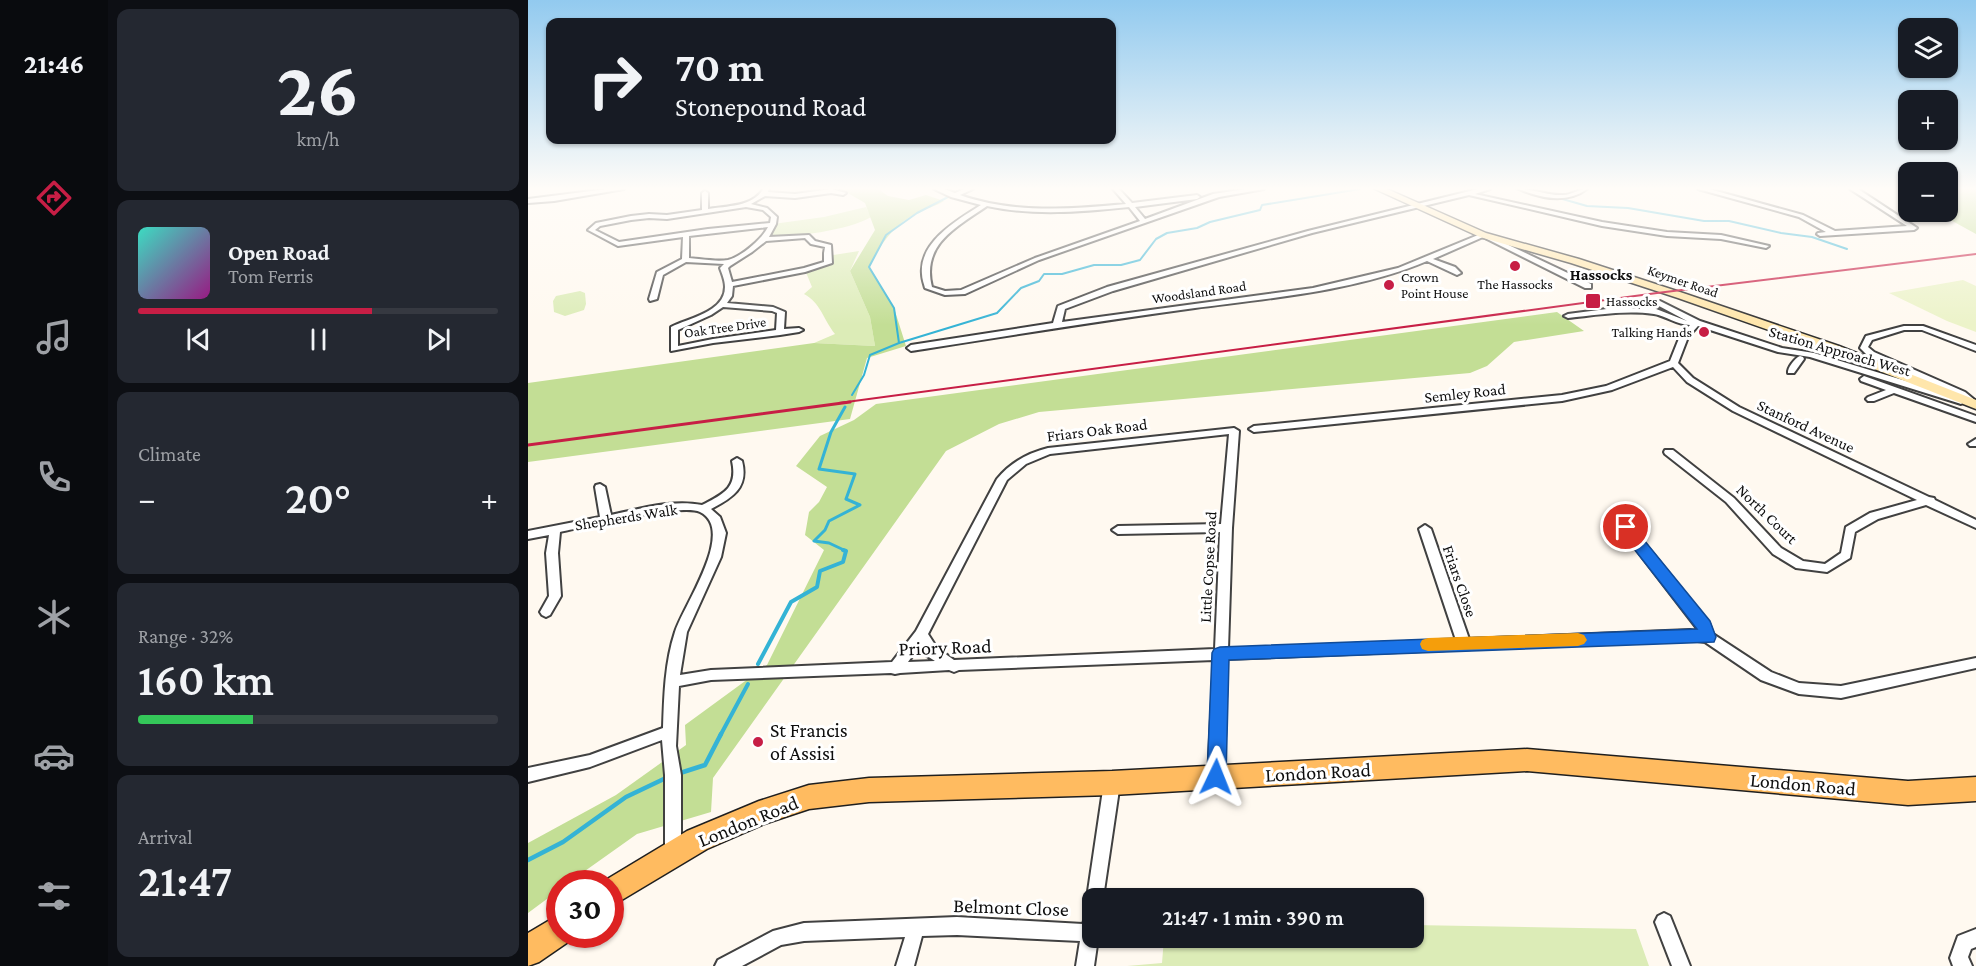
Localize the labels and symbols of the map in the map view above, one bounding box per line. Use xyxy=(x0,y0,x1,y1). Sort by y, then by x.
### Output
marker: The Hassocks xyxy=(1508,259,1522,273)
street label: Keymer Road xyxy=(1645,261,1721,301)
district label: Hassocks xyxy=(1570,266,1633,283)
place label: Crown Point House xyxy=(1401,269,1468,301)
place label: The Hassocks xyxy=(1477,276,1553,292)
street label: Woodsland Road xyxy=(1151,277,1248,307)
marker: Crown Point House xyxy=(1382,278,1396,292)
marker: Hassocks xyxy=(1584,292,1602,310)
place label: Hassocks xyxy=(1606,293,1657,309)
street label: Oak Tree Drive xyxy=(683,313,767,341)
street label: Station Approach West xyxy=(1767,323,1913,381)
place label: Talking Hands xyxy=(1611,324,1692,340)
marker: Talking Hands xyxy=(1697,325,1711,339)
street label: Semley Road xyxy=(1424,380,1507,407)
street label: Stanford Avenue xyxy=(1755,396,1857,456)
street label: Friars Oak Road xyxy=(1046,415,1149,445)
street label: North Court xyxy=(1733,481,1801,548)
street label: Shepherds Walk xyxy=(574,500,679,534)
pin xyxy=(1600,501,1651,552)
street label: Little Copse Road xyxy=(1197,510,1220,623)
street label: Friars Close xyxy=(1440,543,1480,619)
street label: Priory Road xyxy=(898,634,992,661)
place label: St Francis of Assisi xyxy=(770,719,848,764)
marker: St Francis of Assisi xyxy=(751,735,765,749)
position arrow xyxy=(1184,745,1248,809)
street label: London Road xyxy=(1264,758,1372,786)
street label: London Road xyxy=(1749,768,1857,800)
street label: London Road xyxy=(695,791,802,851)
speed limit sign: 30 xyxy=(546,870,624,948)
street label: Belmont Close xyxy=(953,894,1069,920)

